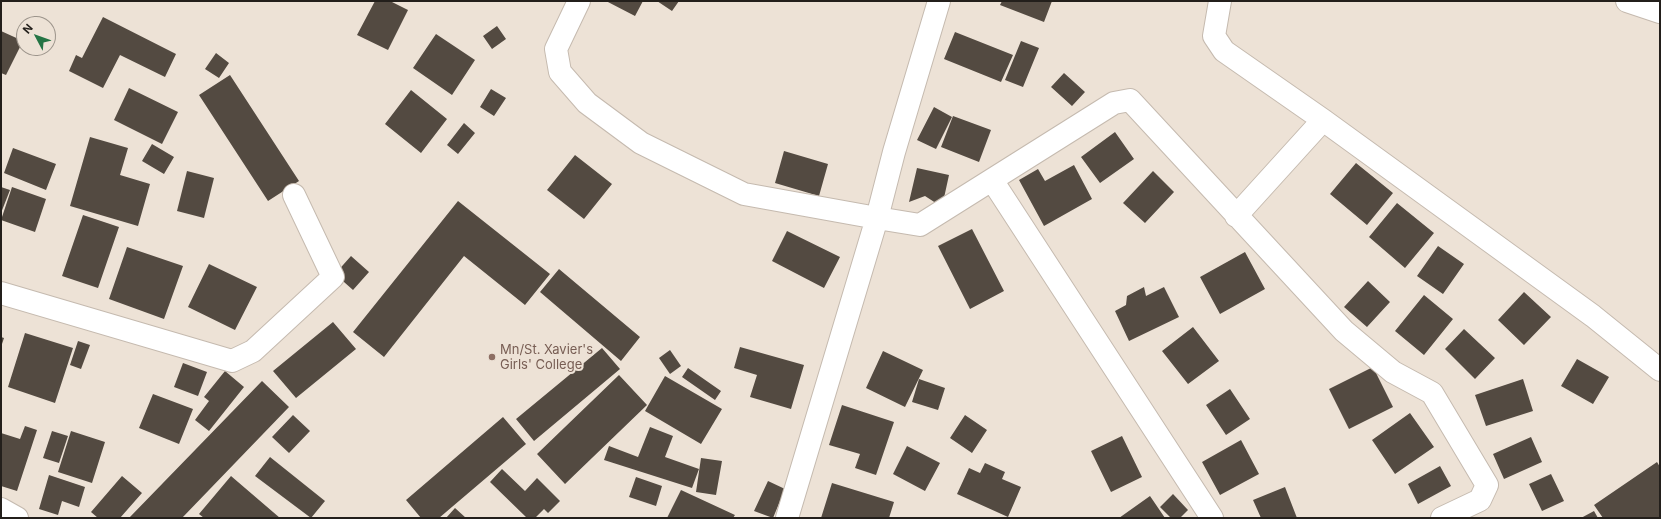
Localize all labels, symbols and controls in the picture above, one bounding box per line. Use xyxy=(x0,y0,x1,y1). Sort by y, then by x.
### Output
north arrow xyxy=(16,16,56,56)
text: N xyxy=(20,21,36,37)
place label: Mn/St. Xavier's Girls' College xyxy=(500,342,593,373)
marker: Mn/St. Xavier's Girls' College xyxy=(487,352,497,362)

